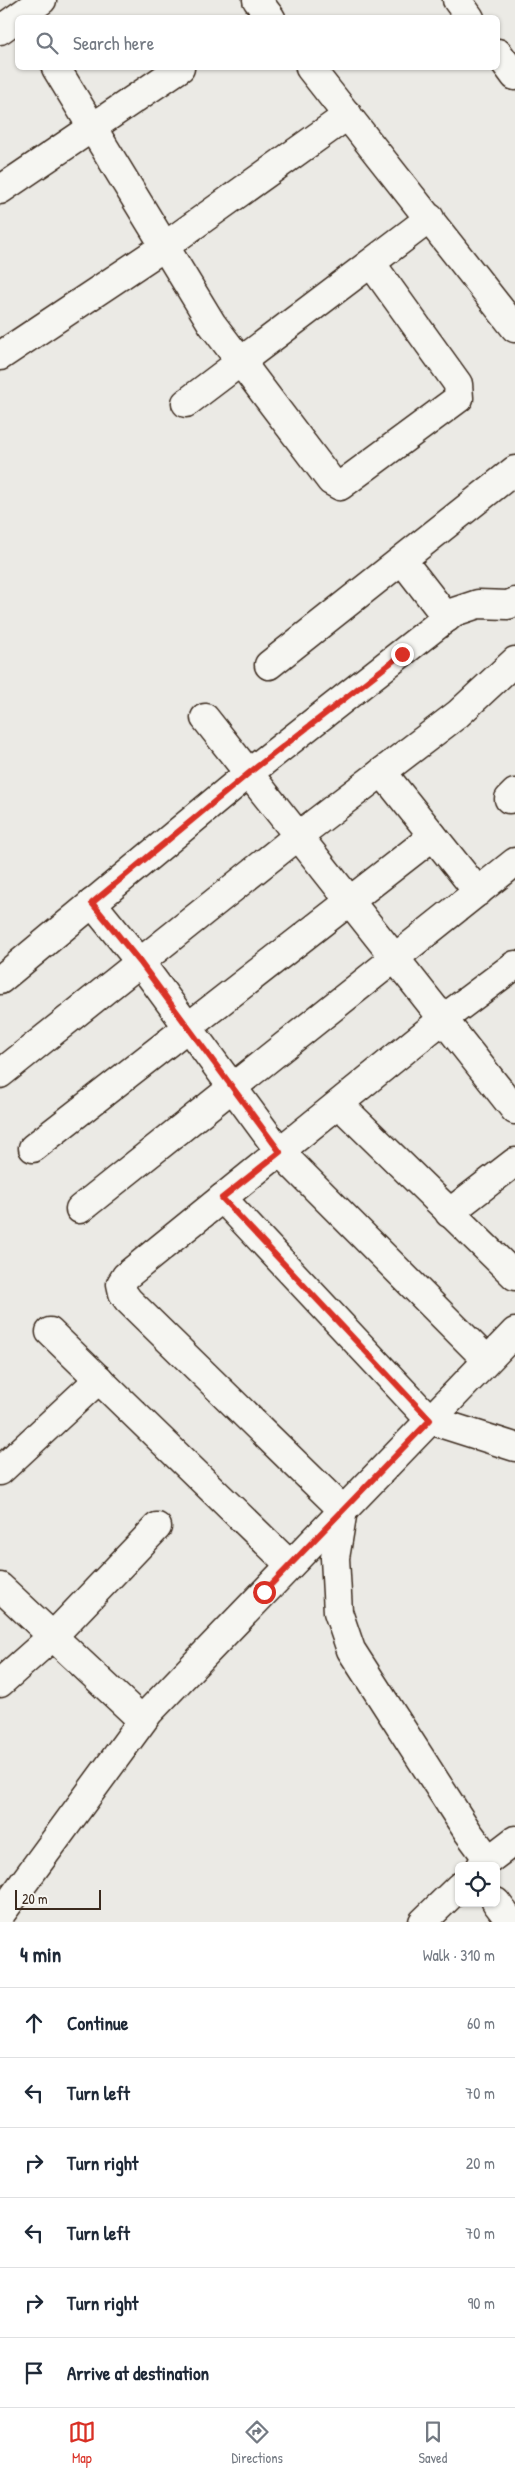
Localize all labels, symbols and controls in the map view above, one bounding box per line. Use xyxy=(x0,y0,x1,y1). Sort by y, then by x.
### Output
search box xyxy=(15,15,500,70)
icon: search xyxy=(33,29,61,57)
text: Search here xyxy=(73,30,154,56)
route end xyxy=(391,643,414,666)
route start xyxy=(253,1581,276,1604)
map controls xyxy=(455,1862,500,1907)
button: locate xyxy=(455,1862,500,1907)
scale bar xyxy=(15,1887,101,1910)
text: 20 m xyxy=(22,1889,48,1908)
text: 4 min xyxy=(20,1940,61,1969)
text: Walk · 310 m xyxy=(423,1944,495,1966)
icon: ahead xyxy=(20,2009,48,2037)
text: Continue xyxy=(67,2010,128,2036)
text: 60 m xyxy=(467,2012,495,2034)
icon: left xyxy=(20,2079,48,2107)
text: Turn left xyxy=(67,2080,130,2106)
text: 70 m xyxy=(465,2082,495,2104)
icon: right xyxy=(20,2149,48,2177)
text: Turn right xyxy=(67,2150,138,2176)
text: 20 m xyxy=(466,2152,495,2174)
icon: left xyxy=(20,2219,48,2247)
text: Turn left xyxy=(67,2220,130,2246)
text: 70 m xyxy=(465,2222,495,2244)
icon: right xyxy=(20,2289,48,2317)
text: Turn right xyxy=(67,2290,138,2316)
text: 90 m xyxy=(467,2292,495,2314)
icon: arrive xyxy=(20,2359,48,2387)
text: Arrive at destination xyxy=(67,2360,209,2386)
tab: Map xyxy=(68,2418,96,2467)
tab: Directions xyxy=(231,2418,283,2467)
tab: Saved xyxy=(419,2418,447,2467)

